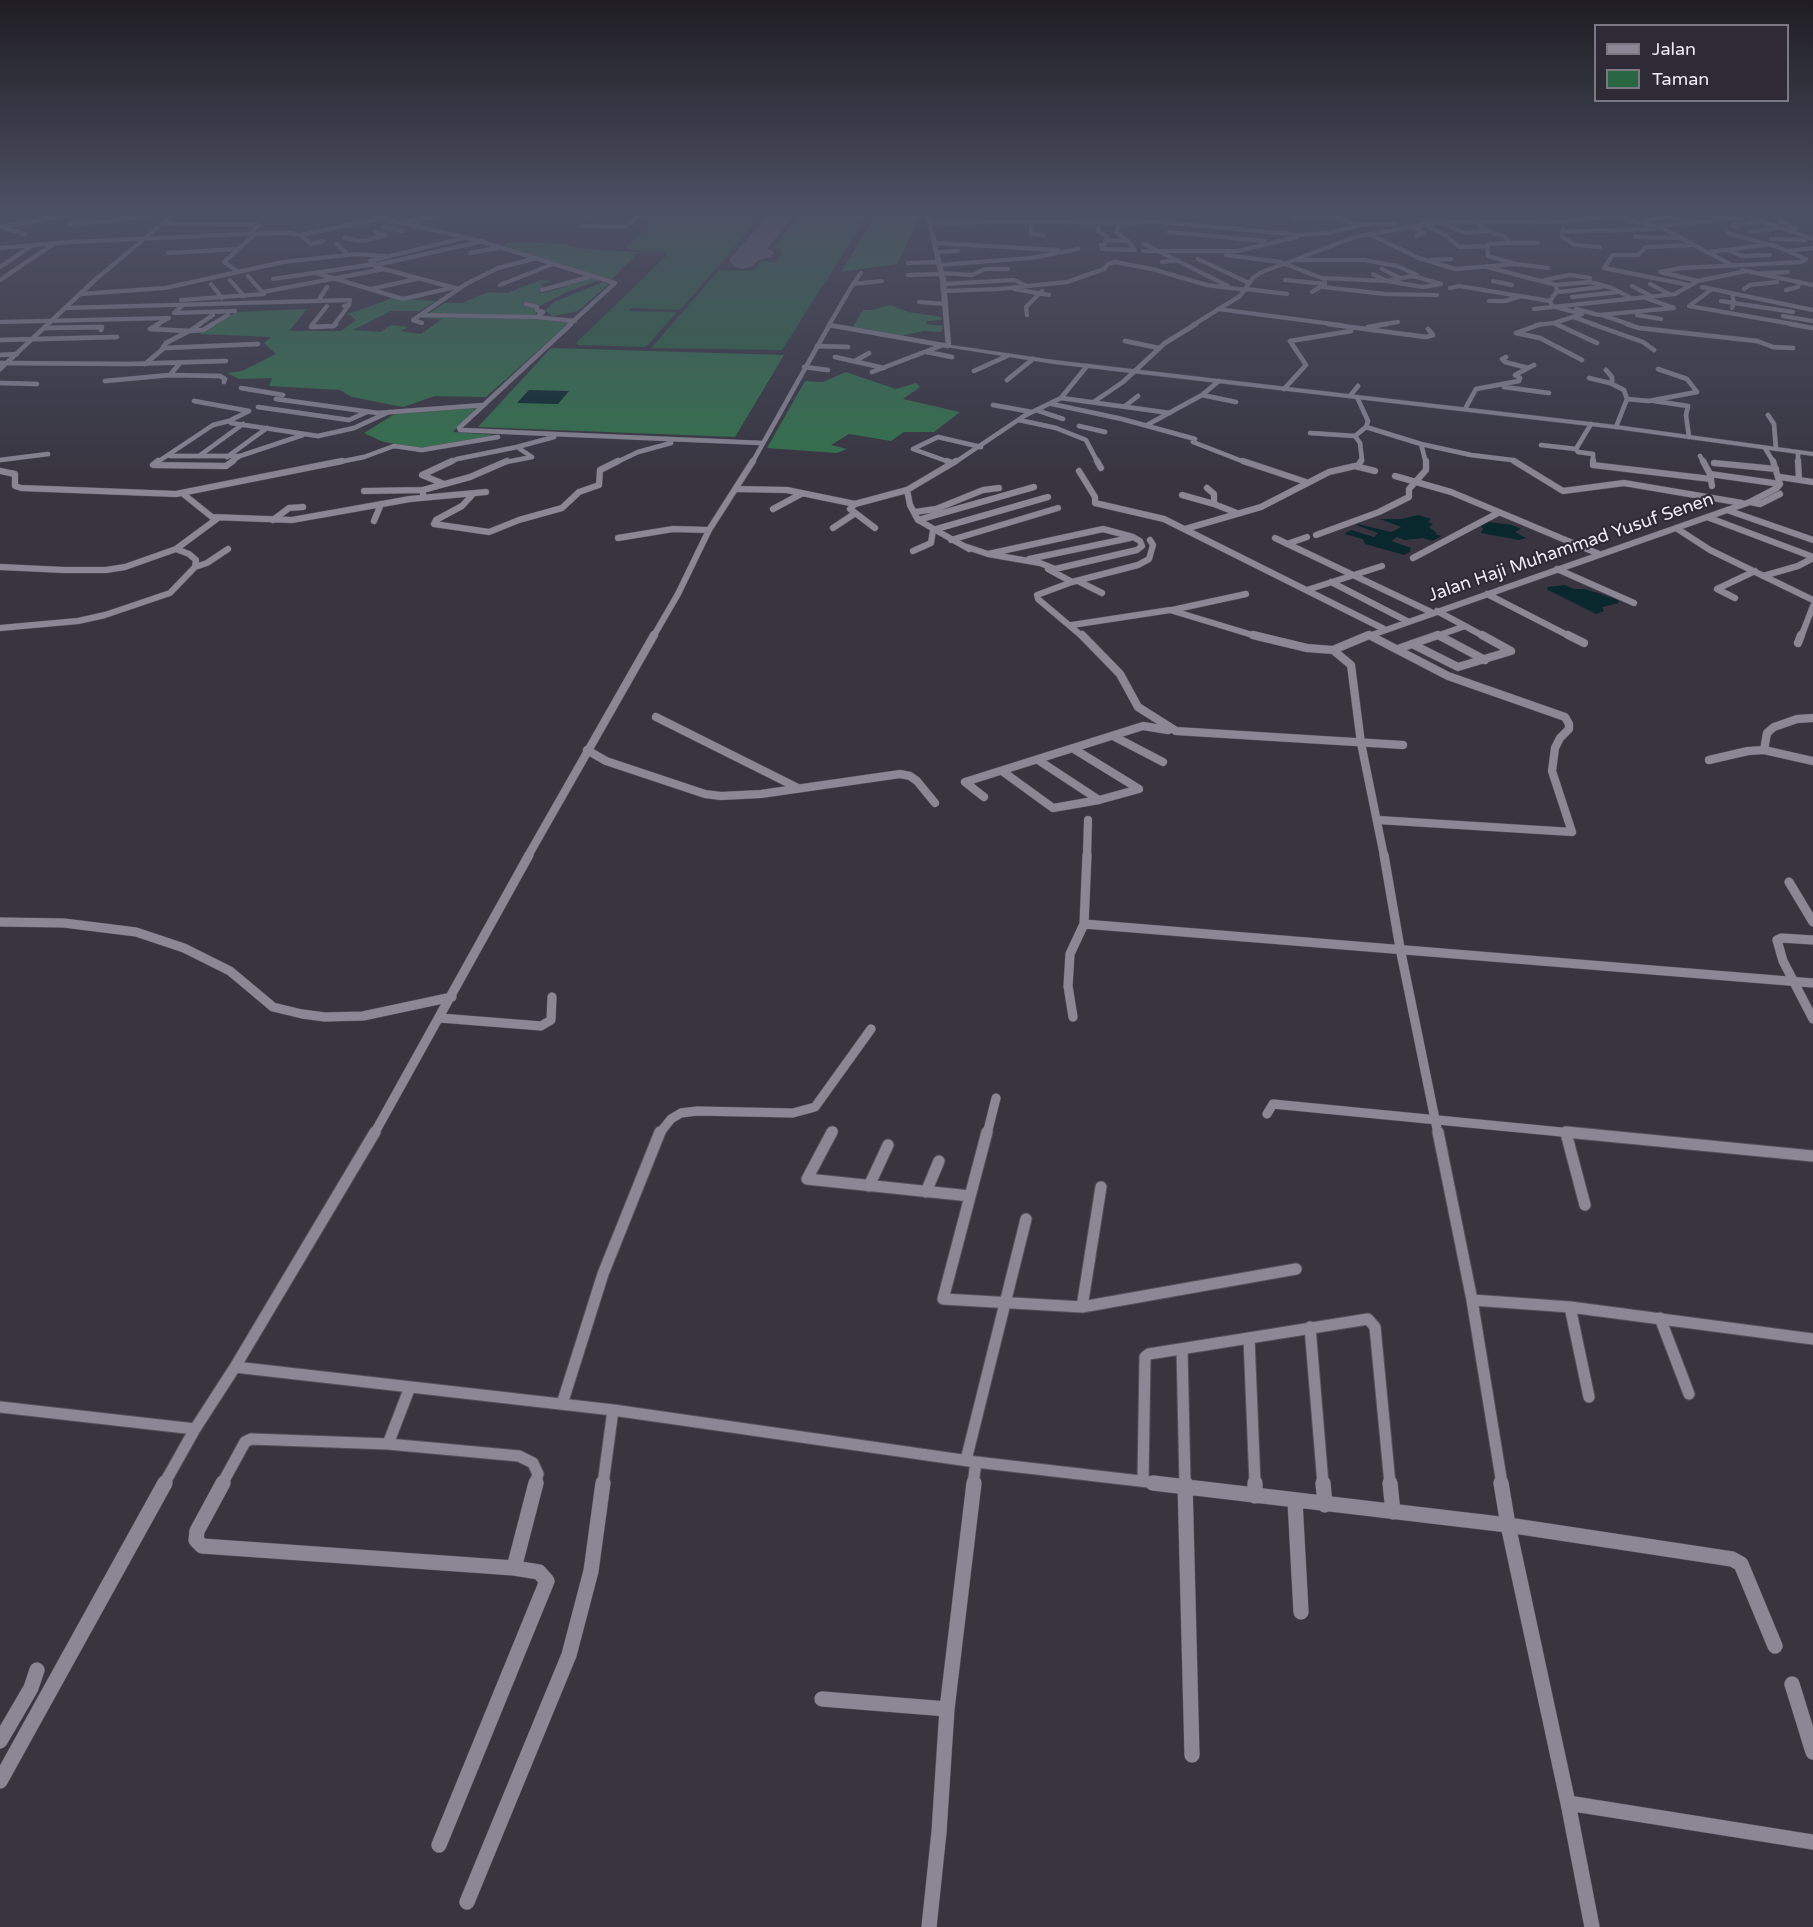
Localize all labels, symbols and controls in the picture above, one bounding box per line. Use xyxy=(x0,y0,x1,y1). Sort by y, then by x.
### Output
legend xyxy=(1594,24,1789,102)
text: Jalan xyxy=(1652,38,1696,60)
text: Taman xyxy=(1652,68,1709,90)
street label: Jalan Haji Muhammad Yusuf Senen xyxy=(1425,489,1717,607)

